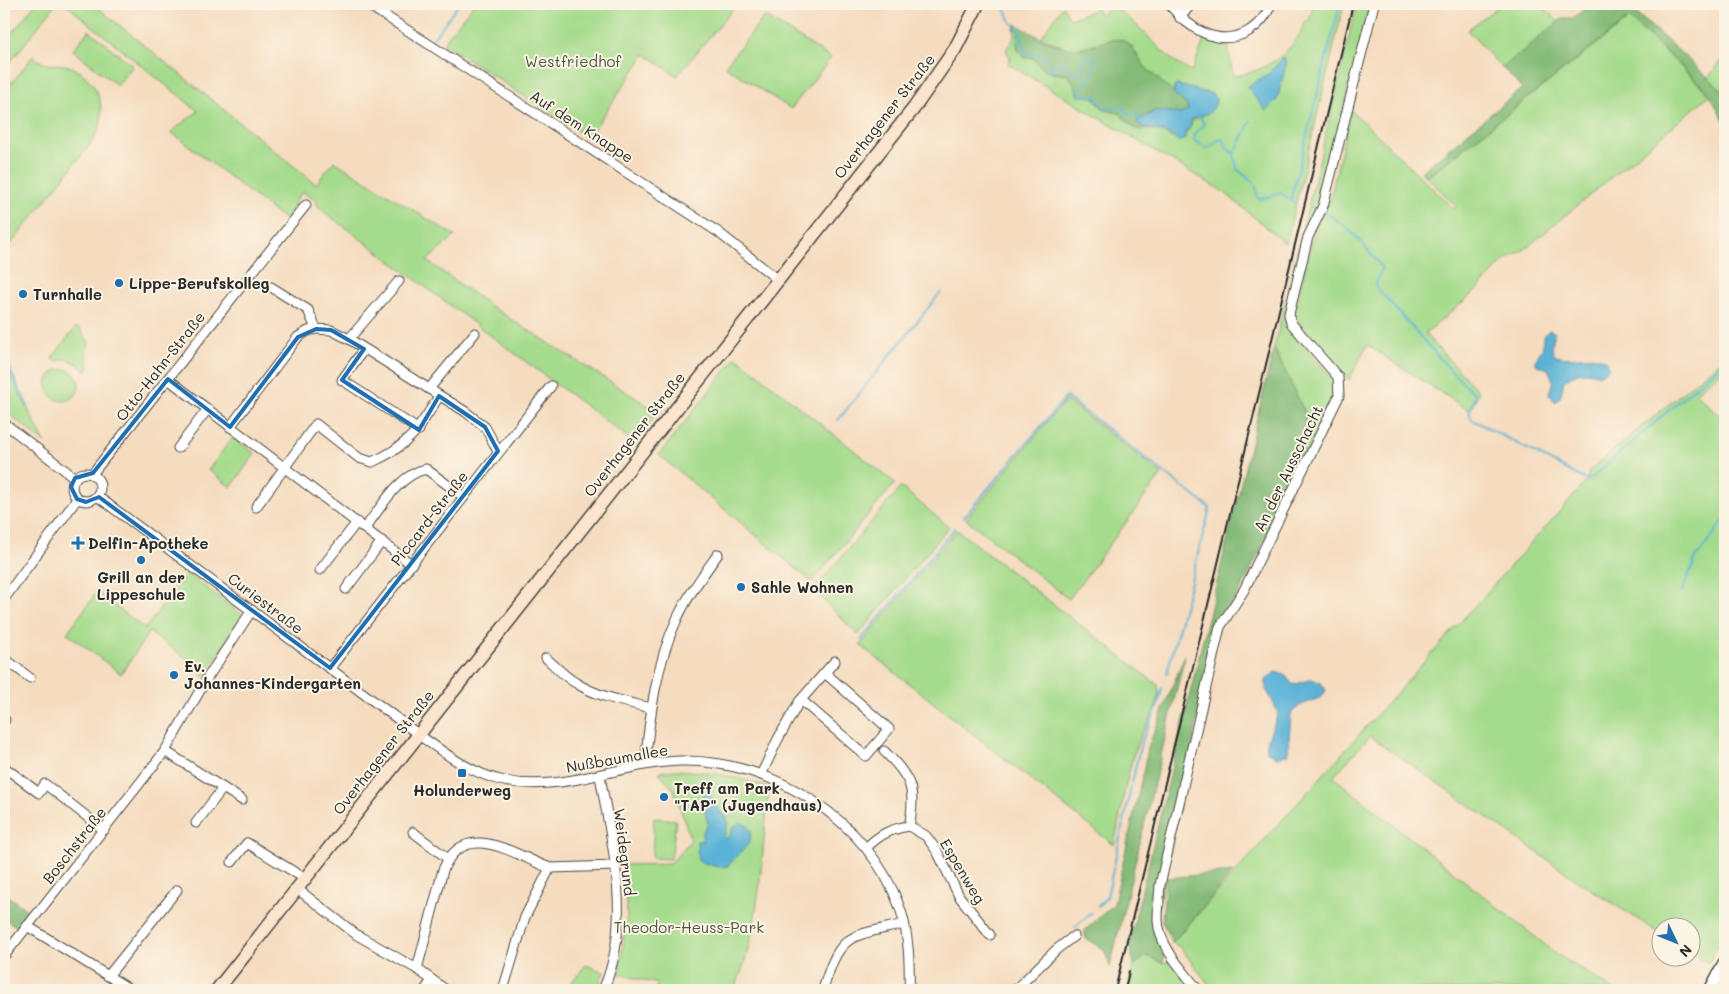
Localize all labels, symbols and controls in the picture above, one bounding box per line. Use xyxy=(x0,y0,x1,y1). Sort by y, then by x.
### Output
street label: Overhagener Straße xyxy=(829,50,939,182)
park label: Westfriedhof xyxy=(525,51,622,71)
street label: Auf dem Knappe xyxy=(527,85,637,167)
place label: Lippe-Berufskolleg xyxy=(129,273,270,293)
marker: Lippe-Berufskolleg xyxy=(113,277,125,289)
place label: Turnhalle xyxy=(33,284,102,304)
marker: Turnhalle xyxy=(17,288,29,300)
street label: Otto-Hahn-Straße xyxy=(111,307,209,425)
street label: Overhagener Straße xyxy=(579,368,689,500)
street label: An der Ausschacht xyxy=(1249,401,1327,535)
street label: Piccard-Straße xyxy=(386,467,472,569)
place label: Delfin-Apotheke xyxy=(88,533,209,553)
marker: Delfin-Apotheke xyxy=(72,537,84,549)
marker: Grill an der Lippeschule xyxy=(135,554,147,566)
place label: Grill an der Lippeschule xyxy=(97,567,185,604)
street label: Curiestraße xyxy=(224,568,308,638)
place label: Sahle Wohnen xyxy=(751,577,853,597)
marker: Sahle Wohnen xyxy=(735,581,747,593)
place label: Ev. Johannes-Kindergarten xyxy=(184,656,361,693)
marker: Ev. Johannes-Kindergarten xyxy=(168,669,180,681)
street label: Overhagener Straße xyxy=(328,686,438,818)
street label: Nußbaumallee xyxy=(564,739,670,777)
marker: Holunderweg xyxy=(456,767,468,779)
place label: Treff am Park "TAP" (Jugendhaus) xyxy=(674,778,822,815)
place label: Holunderweg xyxy=(413,780,511,800)
marker: Treff am Park "TAP" (Jugendhaus) xyxy=(658,791,670,803)
street label: Boschstraße xyxy=(38,802,110,888)
street label: Weidegrund xyxy=(610,807,640,897)
street label: Espenweg xyxy=(936,835,990,907)
north arrow xyxy=(1652,916,1702,966)
park label: Theodor-Heuss-Park xyxy=(614,917,764,937)
text: N xyxy=(1675,941,1696,962)

